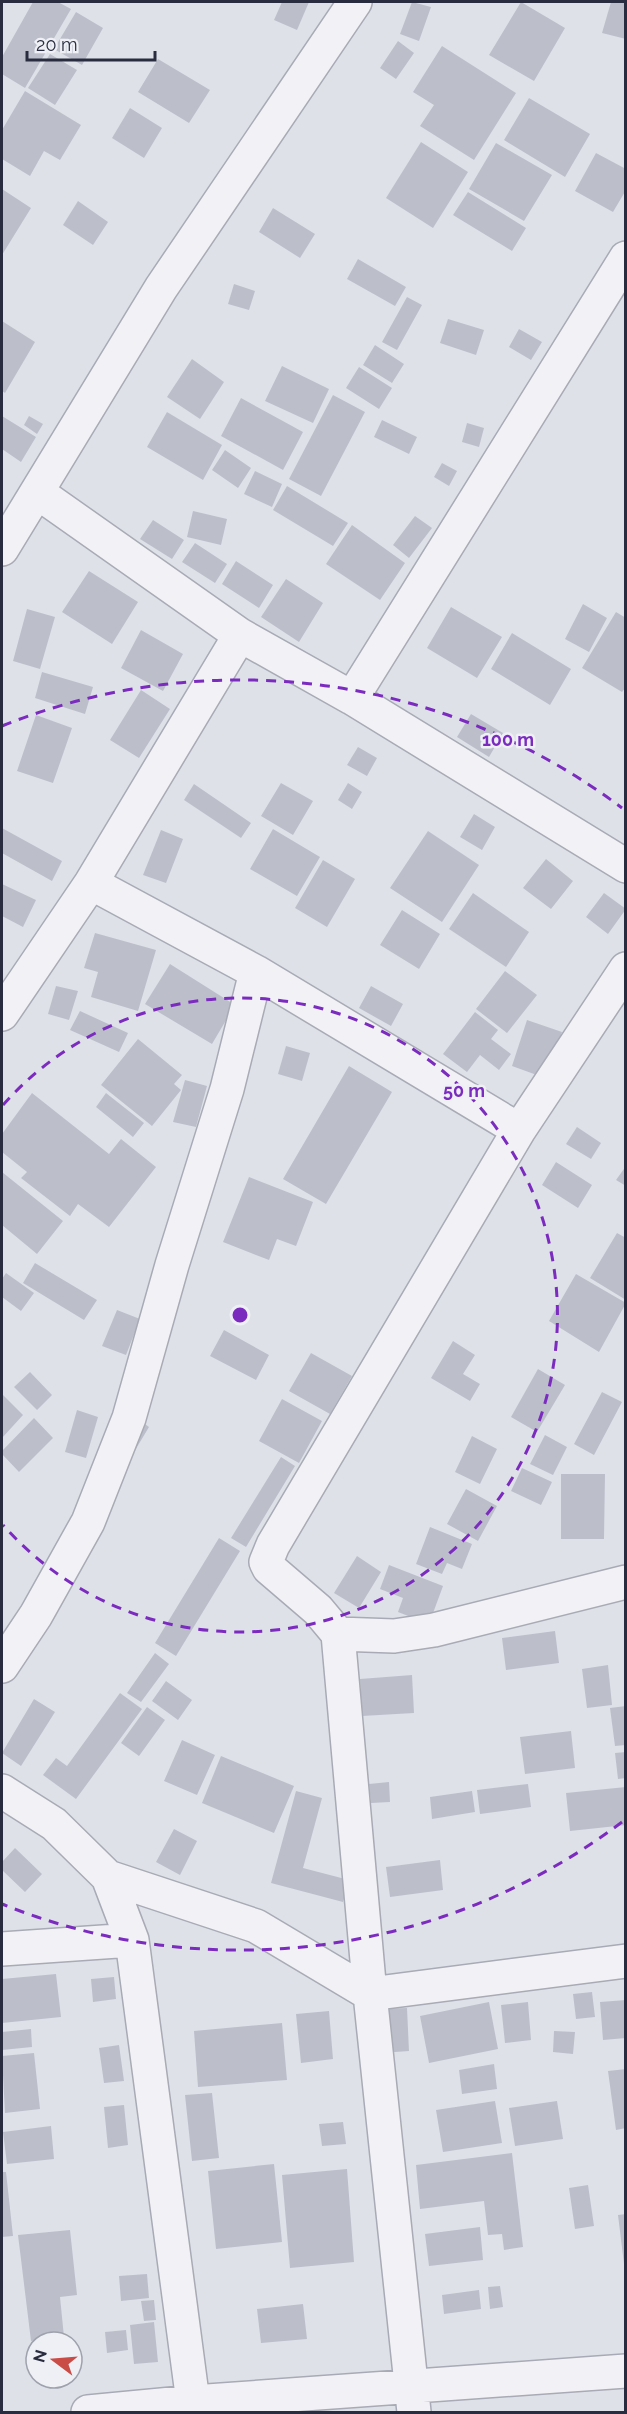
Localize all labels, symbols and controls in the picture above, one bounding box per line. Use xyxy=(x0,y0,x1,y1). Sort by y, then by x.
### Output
scale bar xyxy=(27,24,154,62)
text: 20 m xyxy=(36,34,78,55)
text: 100 m xyxy=(482,729,534,750)
text: 50 m xyxy=(443,1080,485,1101)
centre of rings xyxy=(230,1305,250,1325)
north arrow xyxy=(24,2330,84,2390)
text: N xyxy=(29,2348,51,2364)

